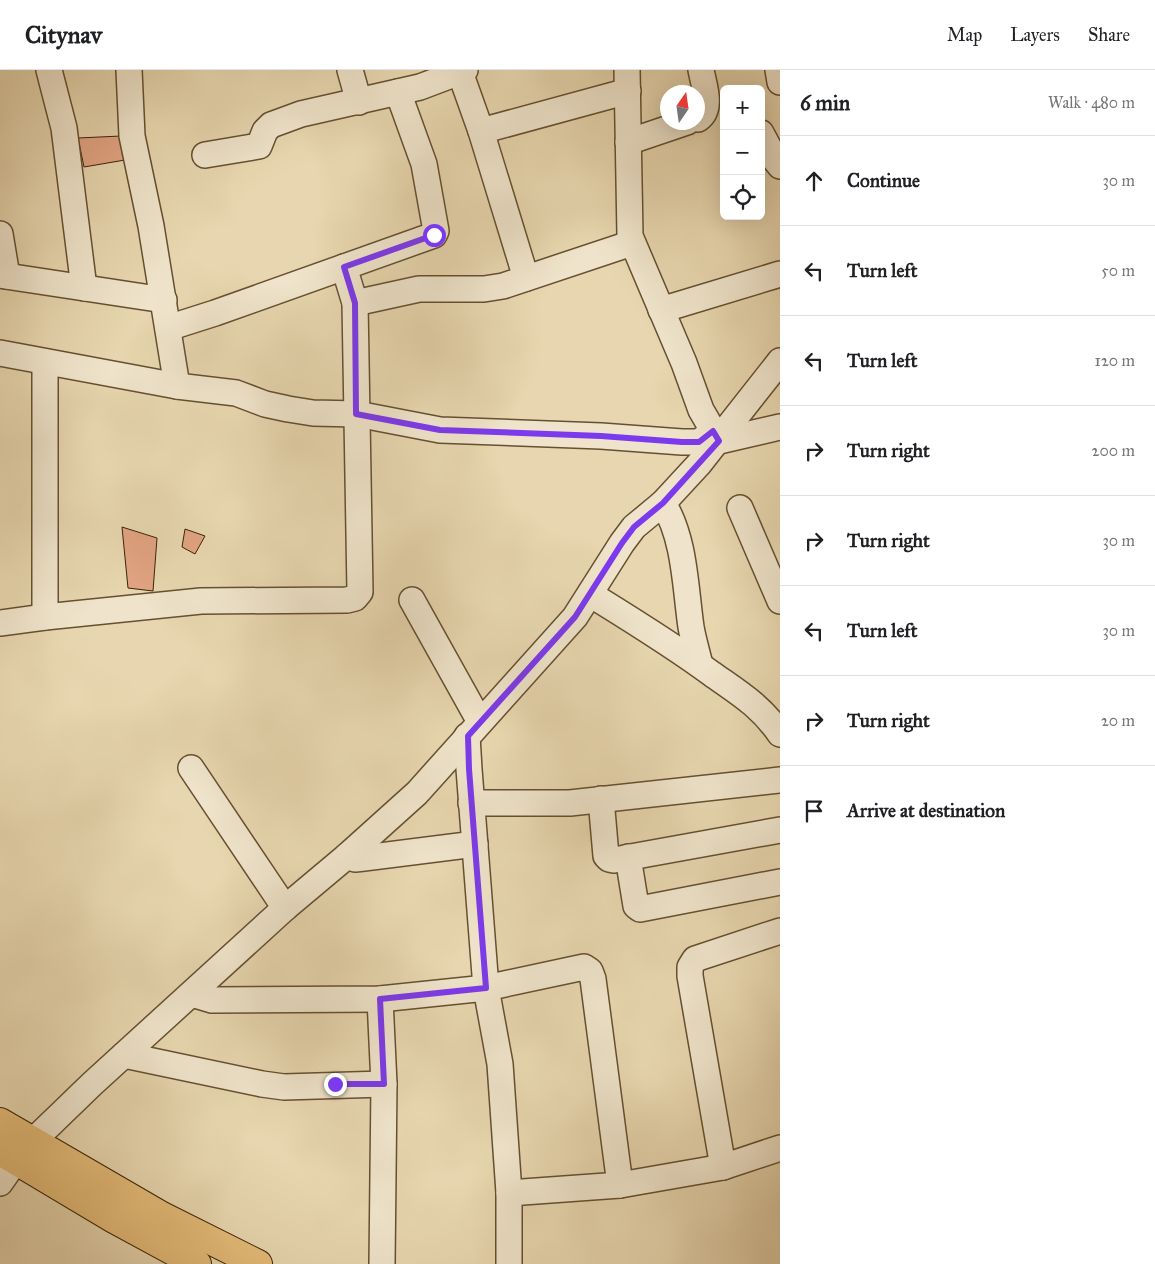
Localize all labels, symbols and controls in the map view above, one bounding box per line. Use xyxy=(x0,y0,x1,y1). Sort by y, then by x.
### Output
text: Citynav xyxy=(25,20,102,50)
text: Map xyxy=(947,24,982,46)
text: Layers xyxy=(1010,24,1060,46)
text: Share xyxy=(1088,24,1130,46)
north arrow xyxy=(660,85,705,130)
map controls xyxy=(720,85,765,220)
button: + xyxy=(720,85,765,130)
text: 6 min xyxy=(800,90,850,116)
text: Walk · 480 m xyxy=(1048,93,1135,112)
button: − xyxy=(720,130,765,175)
icon: ahead xyxy=(800,167,828,195)
text: Continue xyxy=(847,169,920,192)
text: 30 m xyxy=(1102,171,1135,190)
button: locate xyxy=(720,175,765,220)
route start xyxy=(423,224,446,247)
icon: left xyxy=(800,257,828,285)
text: Turn left xyxy=(847,259,917,282)
text: 50 m xyxy=(1101,261,1135,280)
icon: left xyxy=(800,347,828,375)
text: Turn left xyxy=(847,349,917,372)
text: 120 m xyxy=(1095,351,1135,370)
icon: right xyxy=(800,437,828,465)
text: Turn right xyxy=(847,439,930,462)
text: 200 m xyxy=(1092,441,1135,460)
icon: right xyxy=(800,527,828,555)
text: Turn right xyxy=(847,529,930,552)
text: 30 m xyxy=(1102,531,1135,550)
icon: left xyxy=(800,617,828,645)
text: Turn left xyxy=(847,619,917,642)
text: 30 m xyxy=(1102,621,1135,640)
icon: right xyxy=(800,707,828,735)
text: Turn right xyxy=(847,709,930,732)
text: 20 m xyxy=(1101,711,1135,730)
icon: arrive xyxy=(800,797,828,825)
text: Arrive at destination xyxy=(847,799,1005,822)
route end xyxy=(324,1073,347,1096)

